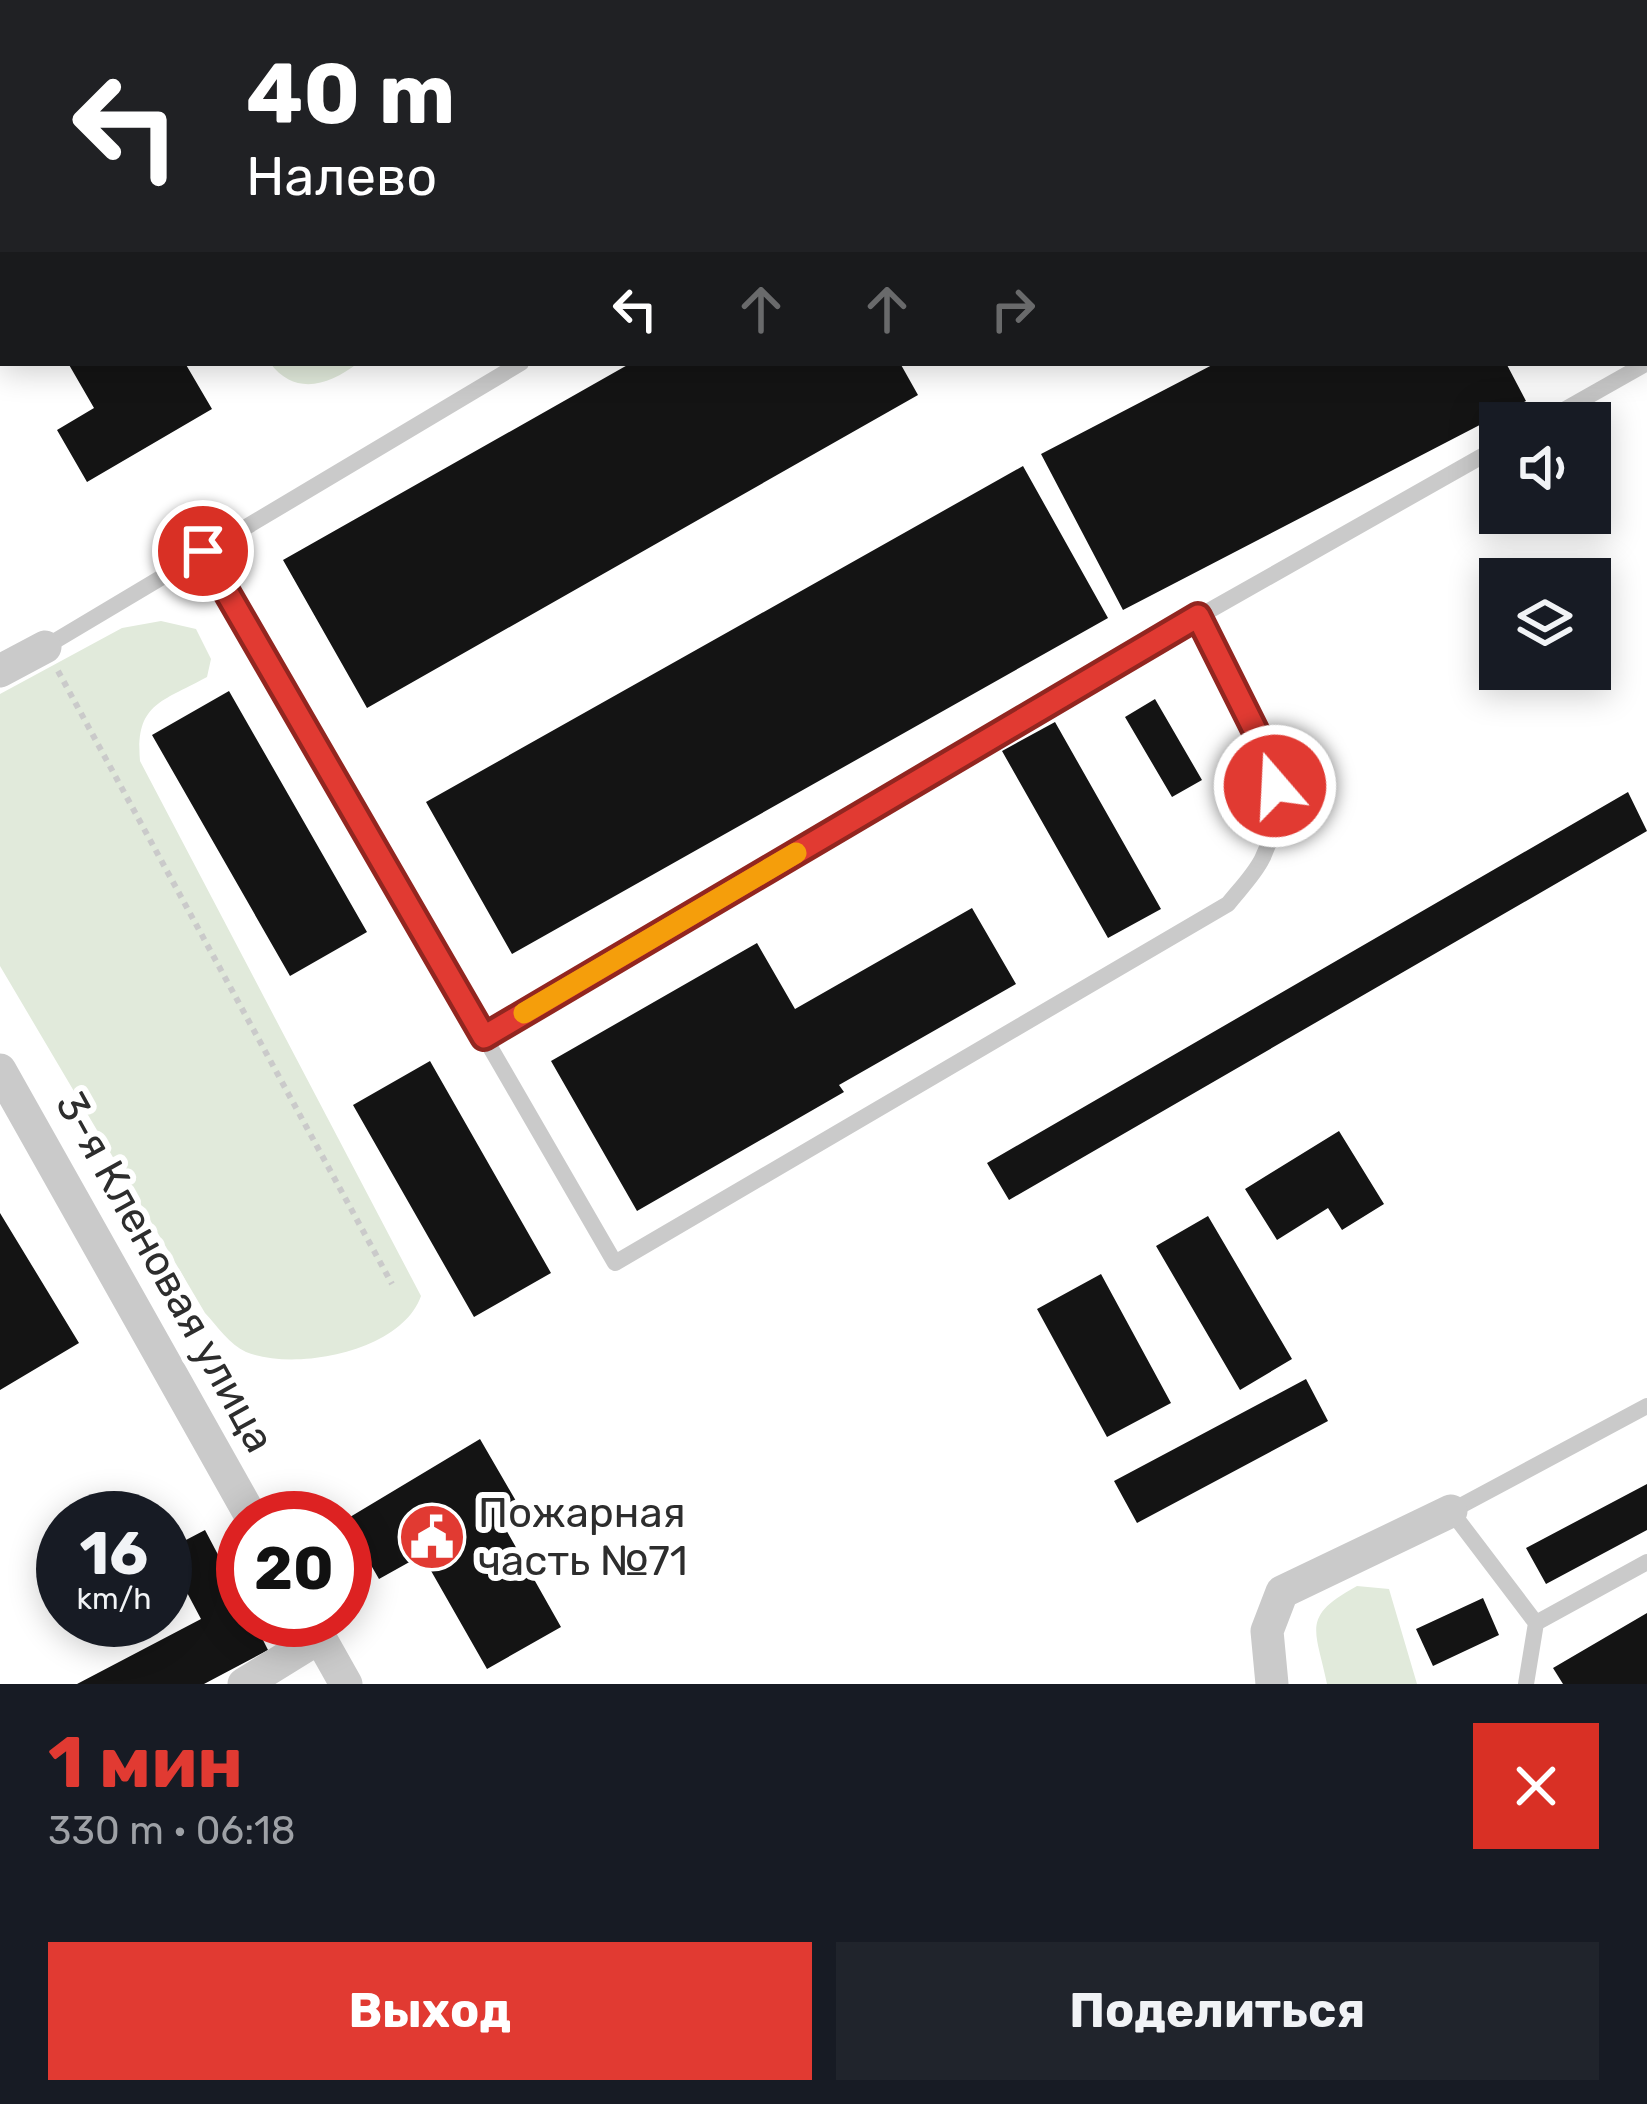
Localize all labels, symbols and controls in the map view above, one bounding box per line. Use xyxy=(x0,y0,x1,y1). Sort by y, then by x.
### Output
text: 40 m xyxy=(246,44,455,144)
icon: left xyxy=(48,48,204,204)
text: Налево xyxy=(246,145,437,209)
icon: left xyxy=(602,276,668,342)
icon: ahead xyxy=(728,276,794,342)
icon: ahead xyxy=(854,276,920,342)
icon: right xyxy=(980,276,1046,342)
map controls xyxy=(1479,402,1611,690)
button: sound xyxy=(1479,402,1611,534)
pin xyxy=(152,500,254,602)
icon: arrive xyxy=(170,518,236,584)
button: layers xyxy=(1479,558,1611,690)
position arrow xyxy=(1212,723,1338,849)
street label: 3-я Кленовая улица xyxy=(45,1083,285,1461)
place label: Пожарная часть №71 xyxy=(478,1488,688,1586)
speed limit sign: 20 xyxy=(216,1491,372,1647)
public building icon: Пожарная часть №71 xyxy=(397,1502,467,1572)
text: 16 xyxy=(80,1518,148,1589)
text: km/h xyxy=(77,1581,151,1617)
text: 1 мин xyxy=(48,1720,243,1805)
button: close xyxy=(1473,1723,1599,1849)
text: 330 m · 06:18 xyxy=(48,1808,296,1854)
button: Выход xyxy=(48,1942,812,2080)
button: Поделиться xyxy=(836,1942,1599,2080)

